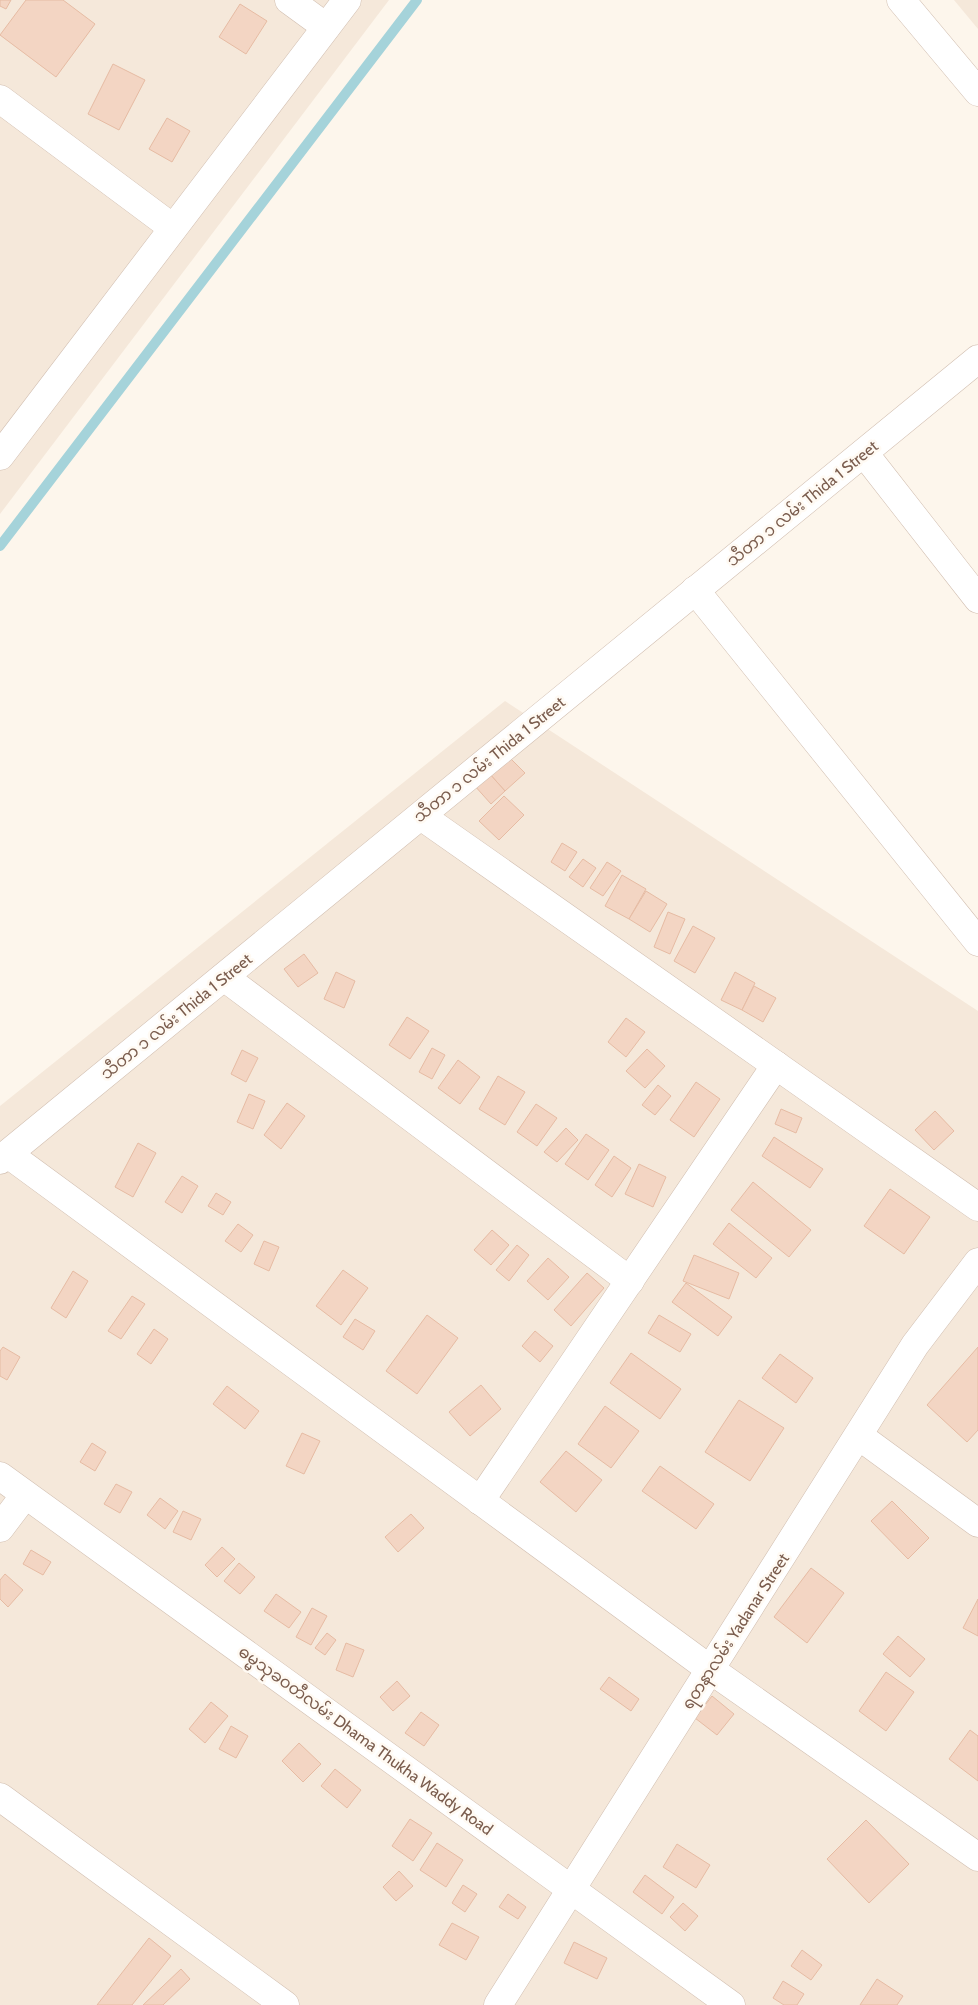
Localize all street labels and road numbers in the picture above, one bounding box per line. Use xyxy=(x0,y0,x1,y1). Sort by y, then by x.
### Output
street label: သီတာ ၁ လမ်း Thida 1 Street xyxy=(722,435,882,570)
street label: သီတာ ၁ လမ်း Thida 1 Street xyxy=(409,691,569,826)
street label: သီတာ ၁ လမ်း Thida 1 Street xyxy=(96,948,256,1083)
street label: ရတနာလမ်း Yadanar Street xyxy=(676,1548,797,1715)
street label: ဓမ္မသုခဝတီလမ်း Dhama Thukha Waddy Road xyxy=(232,1640,498,1843)

